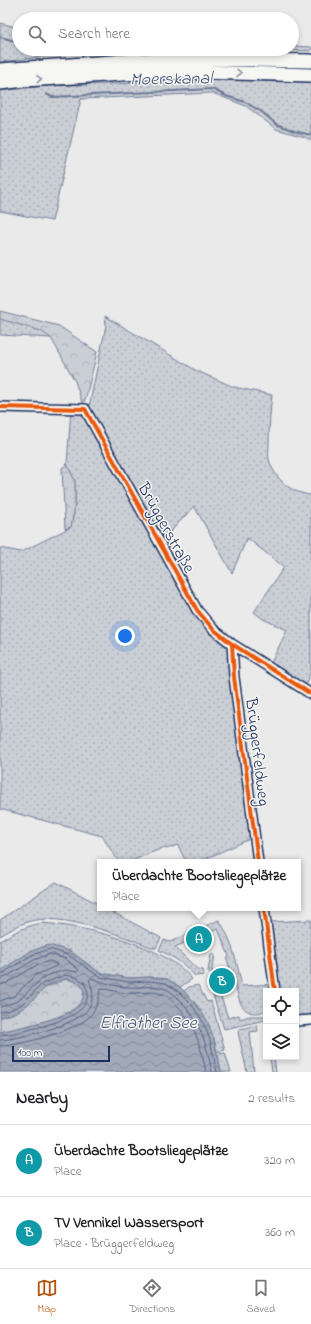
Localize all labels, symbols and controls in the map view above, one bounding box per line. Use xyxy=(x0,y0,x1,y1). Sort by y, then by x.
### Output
search box xyxy=(12,12,299,56)
icon: search xyxy=(26,23,48,45)
text: Search here xyxy=(58,23,130,45)
water label: Moerskanal xyxy=(130,66,214,94)
one-way arrow xyxy=(236,69,242,77)
one-way arrow xyxy=(36,74,42,83)
street label: Brüggerstraße xyxy=(129,477,201,579)
your location xyxy=(115,626,135,646)
street label: Brüggerfeldweg xyxy=(236,695,276,808)
popup xyxy=(97,859,301,911)
text: Überdachte Bootsliegeplätze xyxy=(112,865,286,887)
text: Place xyxy=(112,887,139,906)
pin: A xyxy=(186,924,212,954)
pin: B xyxy=(209,966,235,996)
map controls xyxy=(263,988,299,1060)
button: locate xyxy=(263,988,299,1024)
water label: Elfrather See xyxy=(99,1011,198,1037)
button: layers xyxy=(263,1024,299,1060)
scale bar xyxy=(12,1044,110,1063)
text: 100 m xyxy=(18,1045,42,1061)
text: Nearby xyxy=(16,1086,68,1111)
text: 2 results xyxy=(248,1089,295,1108)
text: Überdachte Bootsliegeplätze xyxy=(54,1140,228,1162)
text: A xyxy=(25,1151,33,1170)
text: 320 m xyxy=(264,1151,295,1170)
text: Place xyxy=(54,1162,82,1181)
text: TV Vennikel Wassersport xyxy=(54,1212,204,1234)
text: B xyxy=(25,1223,33,1242)
text: 360 m xyxy=(265,1223,295,1242)
text: Place · Brüggerfeldweg xyxy=(54,1234,174,1253)
tab: Map xyxy=(36,1277,58,1317)
tab: Directions xyxy=(129,1277,175,1317)
tab: Saved xyxy=(247,1277,275,1317)

